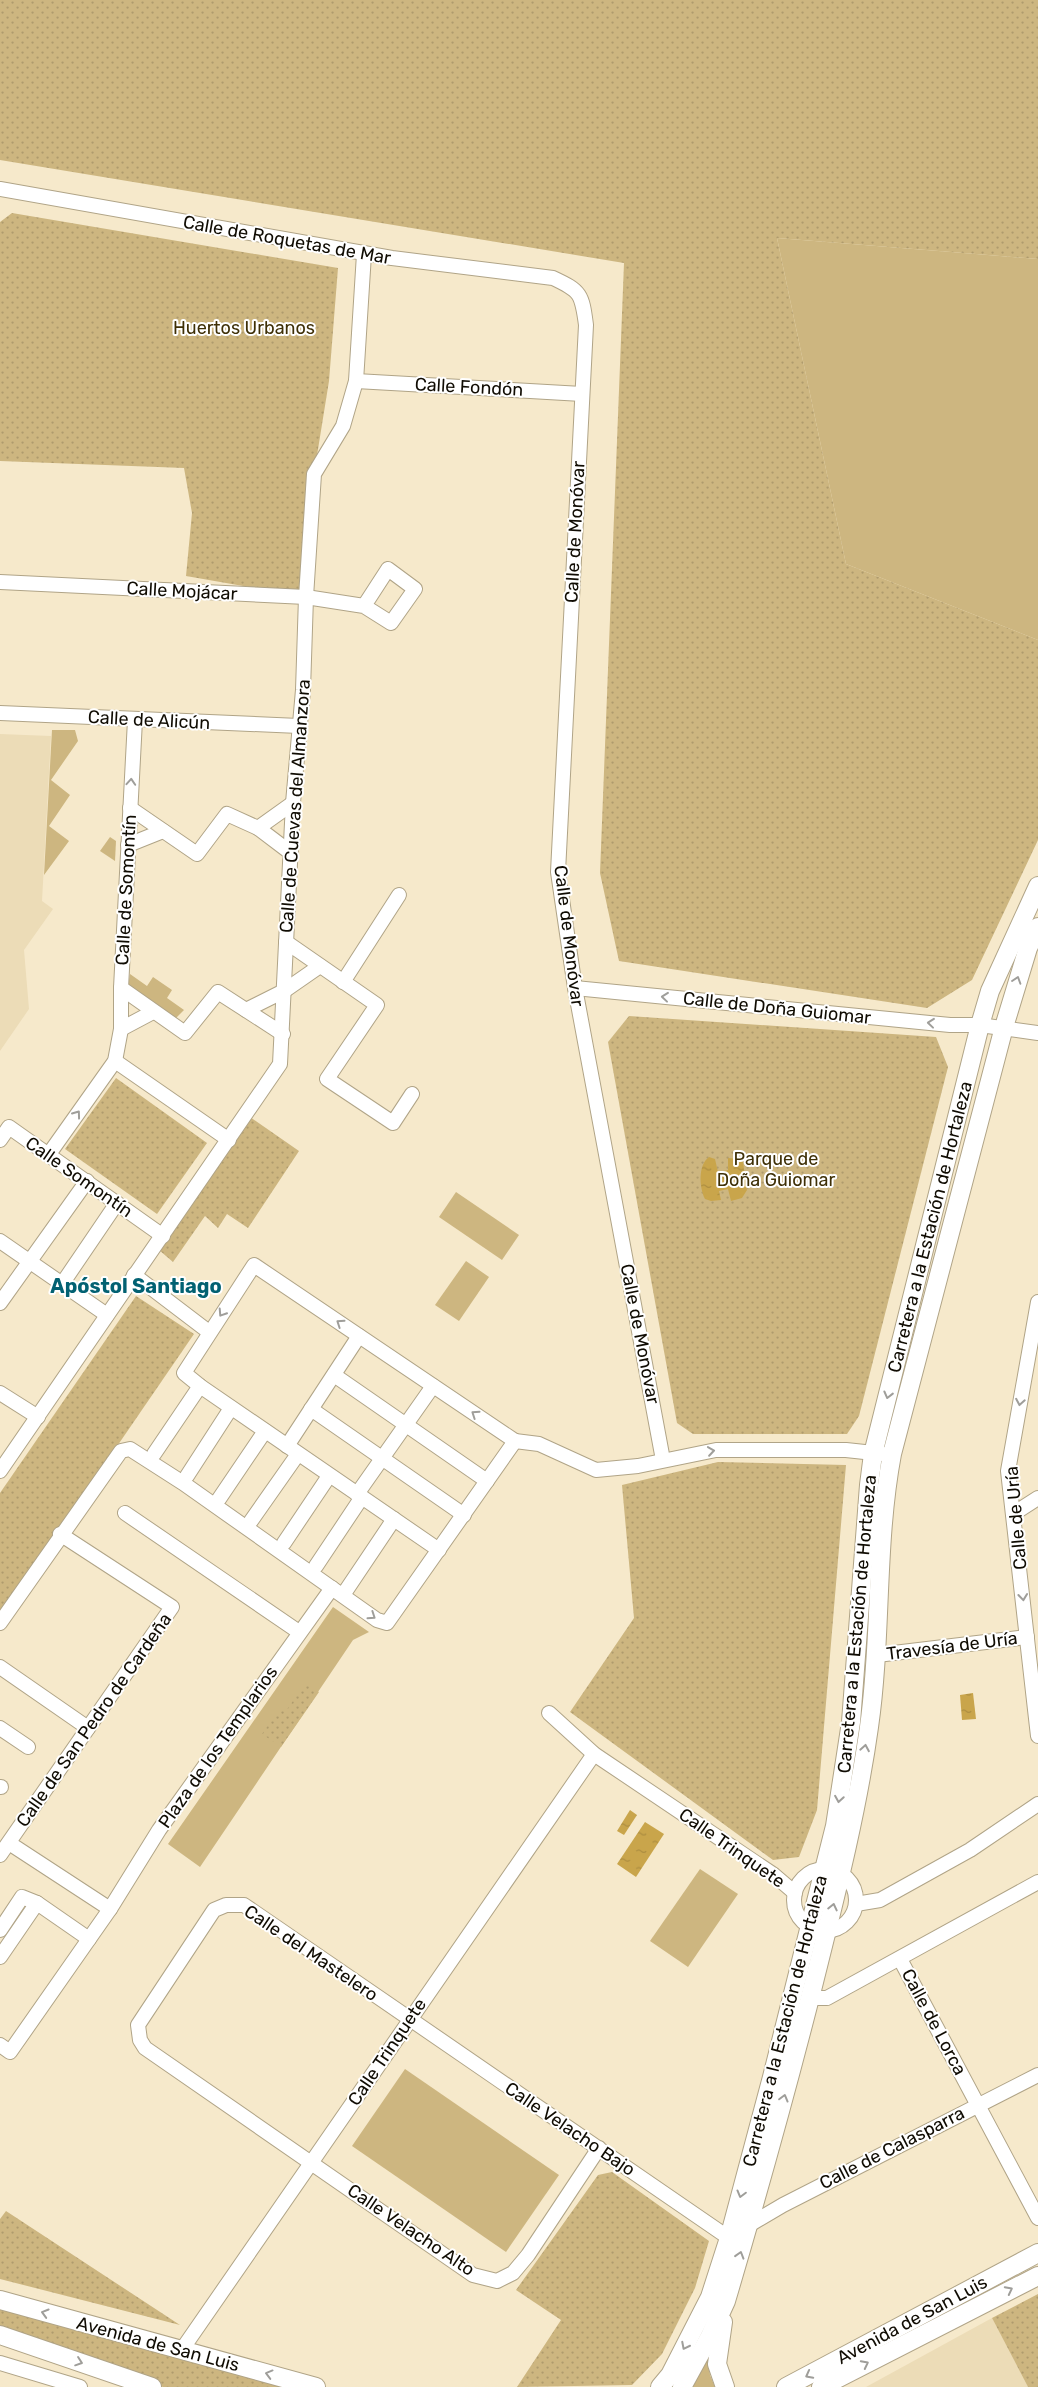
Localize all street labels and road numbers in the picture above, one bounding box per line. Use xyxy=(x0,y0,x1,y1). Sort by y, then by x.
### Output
street label: Calle de Roquetas de Mar xyxy=(181,211,393,269)
street label: Calle Fondón xyxy=(414,373,524,401)
street label: Calle de Monóvar xyxy=(560,460,590,604)
street label: Calle Mojácar xyxy=(126,577,238,605)
street label: Calle de Cuevas del Almanzora xyxy=(275,678,315,934)
street label: Calle de Alicún xyxy=(87,706,211,734)
street label: Calle de Somontín xyxy=(111,814,141,966)
street label: Calle de Monóvar xyxy=(549,864,589,1008)
street label: Calle de Doña Guiomar xyxy=(682,987,872,1029)
street label: Carretera a la Estación de Hortaleza xyxy=(883,1079,977,1375)
street label: Calle Somontín xyxy=(21,1132,137,1222)
street label: Calle de Monóvar xyxy=(616,1262,664,1406)
street label: Calle de Uría xyxy=(1001,1465,1031,1571)
street label: Carretera a la Estación de Hortaleza xyxy=(833,1474,881,1774)
street label: Calle de San Pedro de Cardeña xyxy=(12,1609,176,1831)
street label: Travesía de Uría xyxy=(885,1627,1019,1665)
street label: Plaza de los Templarios xyxy=(154,1662,282,1832)
street label: Calle Trinquete xyxy=(675,1803,789,1893)
street label: Carretera a la Estación de Hortaleza xyxy=(738,1873,832,2169)
street label: Calle del Mastelero xyxy=(240,1900,382,2006)
street label: Calle de Lorca xyxy=(897,1965,971,2079)
street label: Calle Trinquete xyxy=(343,1994,431,2110)
street label: Calle Velacho Bajo xyxy=(501,2077,639,2181)
street label: Calle de Calasparra xyxy=(816,2102,968,2194)
street label: Calle Velacho Alto xyxy=(343,2179,479,2281)
street label: Avenida de San Luis xyxy=(833,2271,991,2369)
street label: Avenida de San Luis xyxy=(74,2312,242,2376)

